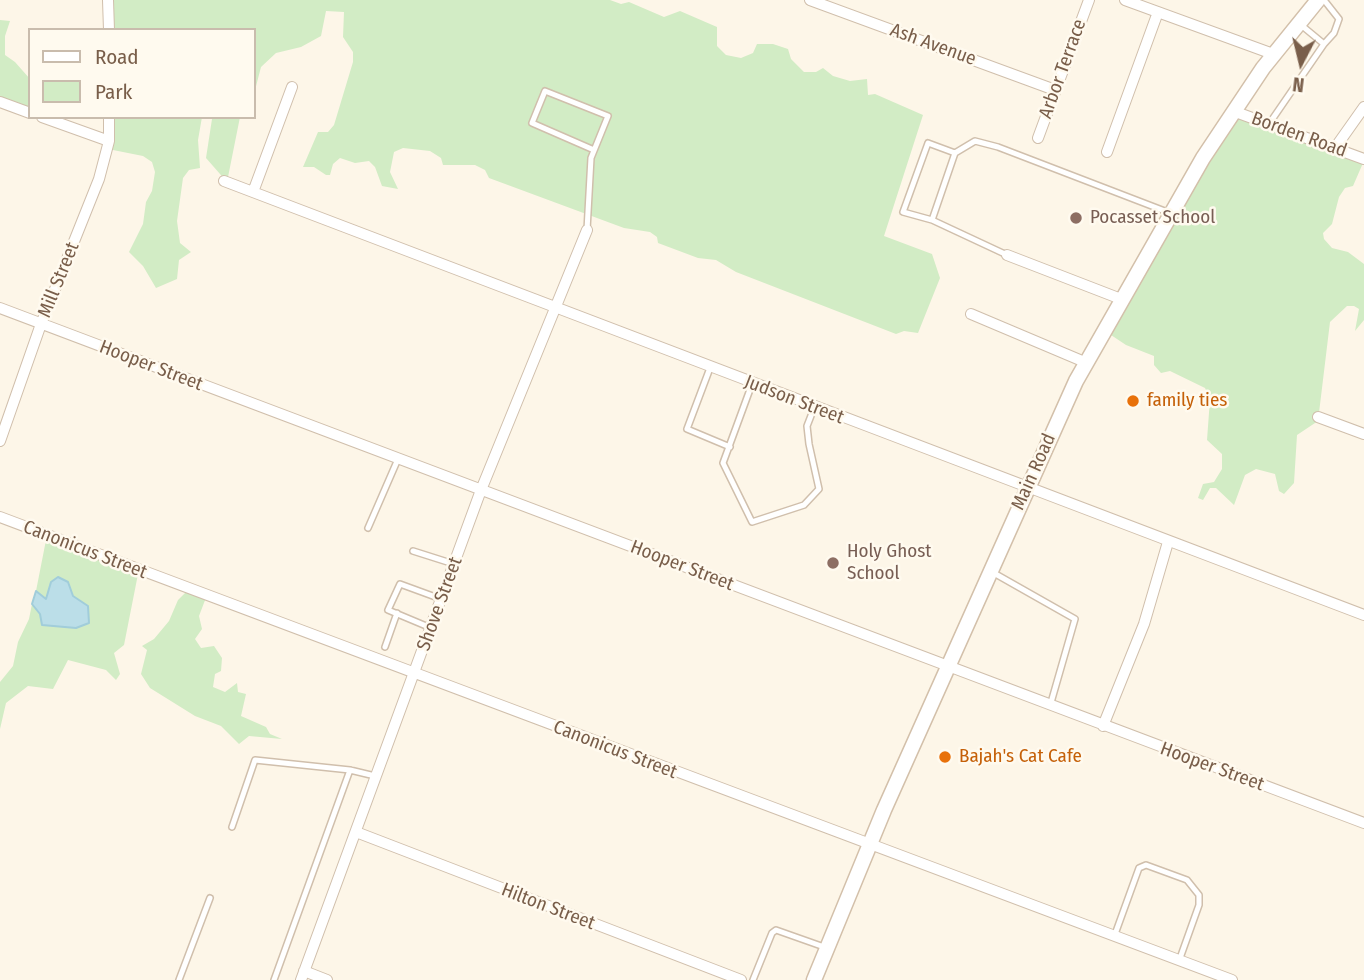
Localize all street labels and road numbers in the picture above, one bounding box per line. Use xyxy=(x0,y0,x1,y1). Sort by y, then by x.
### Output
street label: Arbor Terrace xyxy=(1034,16,1092,122)
street label: Ash Avenue xyxy=(887,19,979,71)
street label: Borden Road xyxy=(1248,107,1350,163)
street label: Mill Street xyxy=(34,239,84,321)
street label: Hooper Street xyxy=(96,336,206,396)
street label: Judson Street xyxy=(741,371,847,429)
street label: Main Road xyxy=(1007,430,1061,514)
street label: Canonicus Street xyxy=(20,516,150,584)
street label: Hooper Street xyxy=(627,536,737,596)
street label: Shove Street xyxy=(412,554,468,654)
street label: Canonicus Street xyxy=(550,716,680,784)
street label: Hooper Street xyxy=(1157,738,1267,796)
street label: Hilton Street xyxy=(498,879,598,935)

